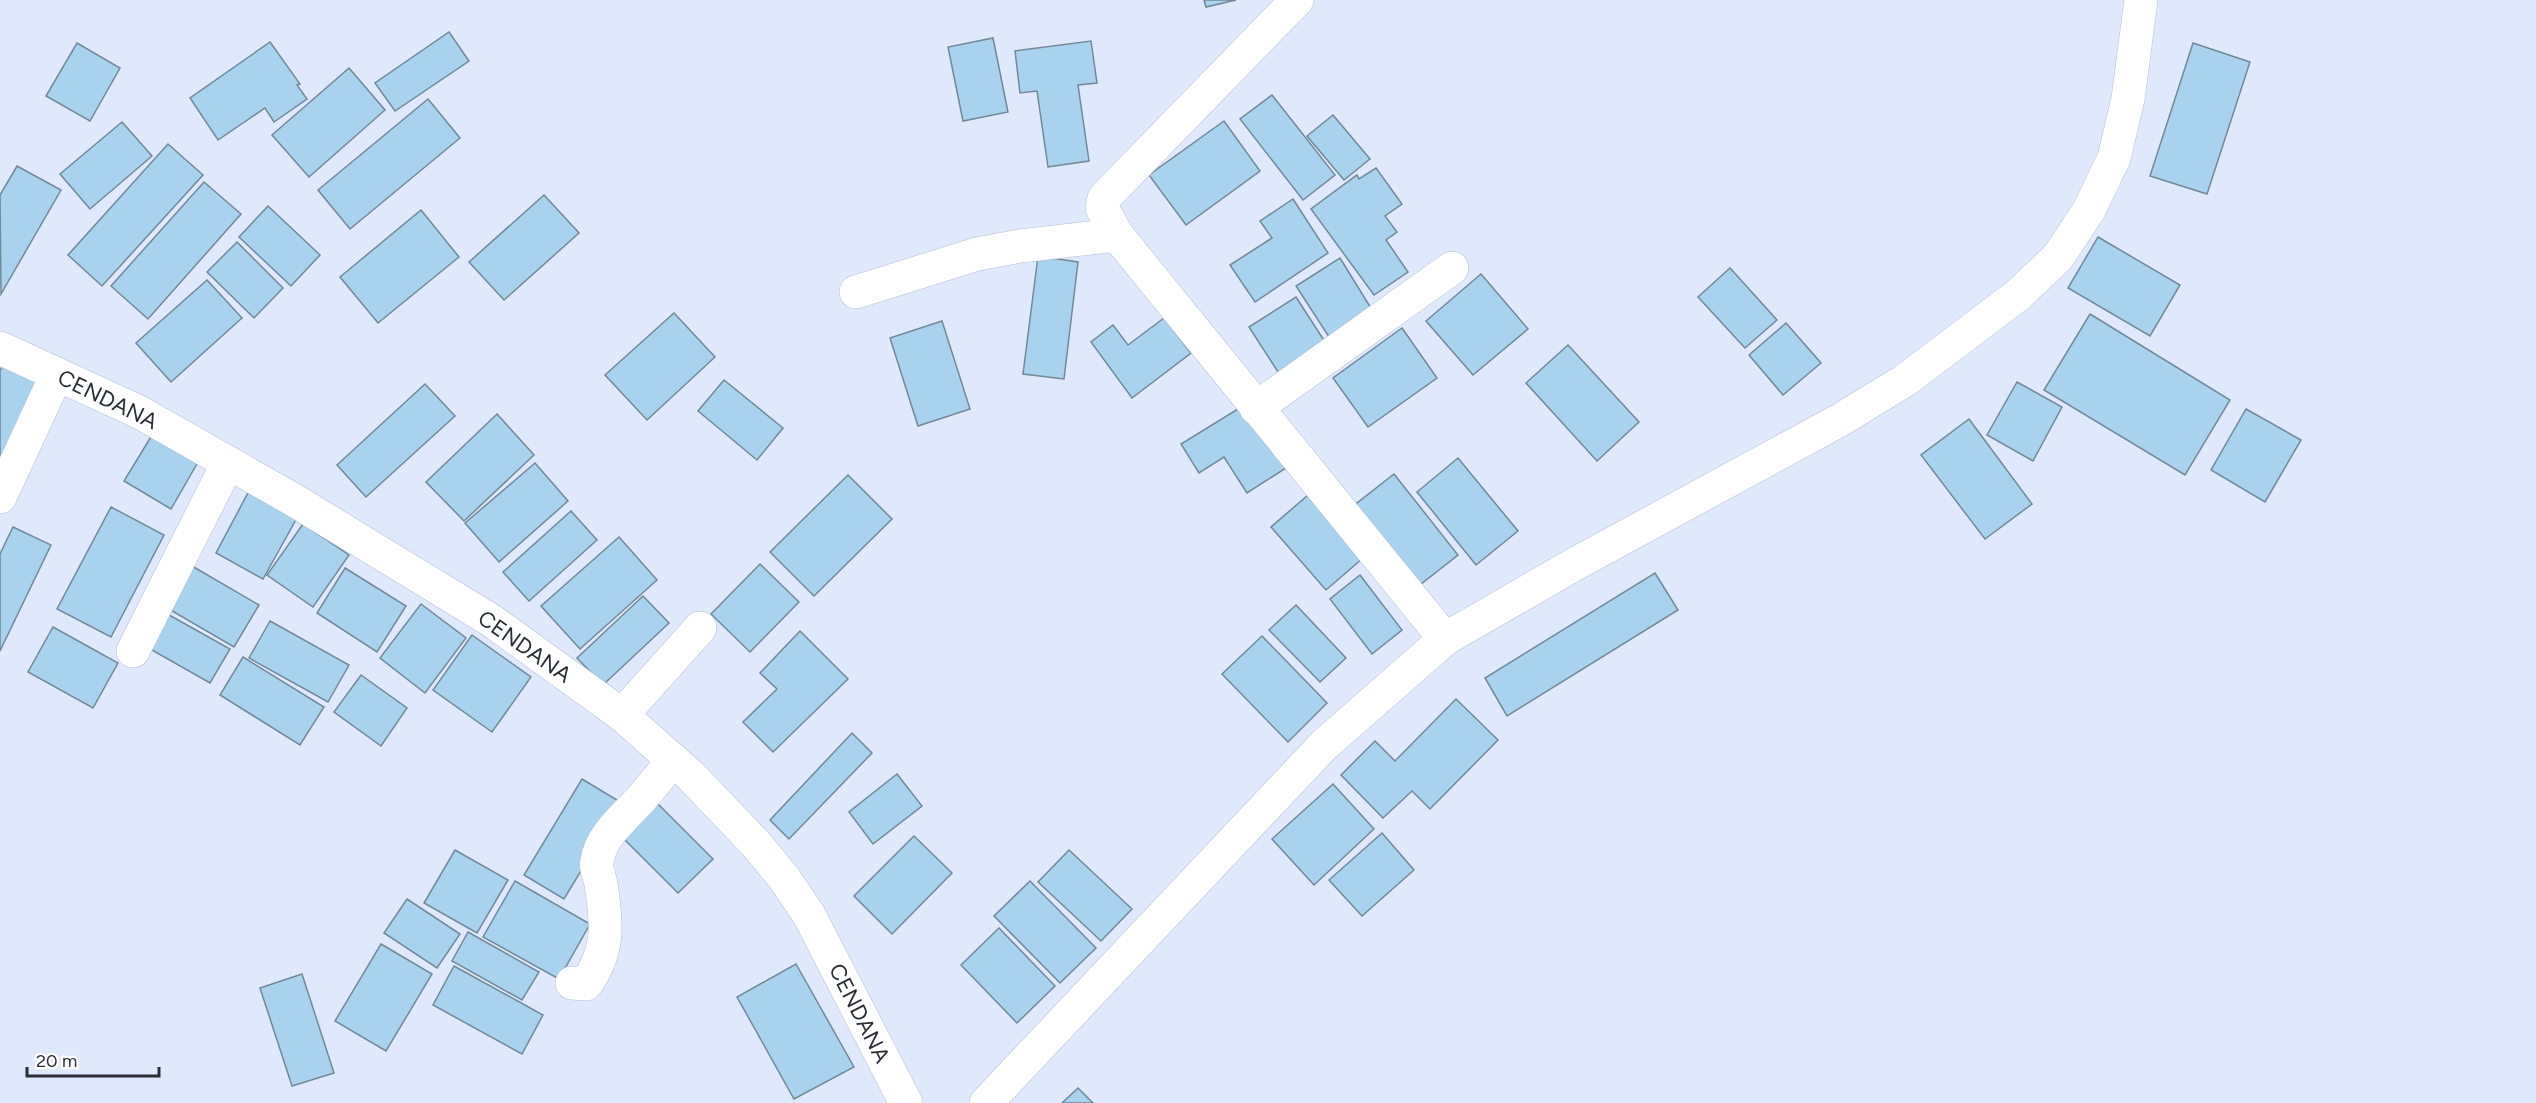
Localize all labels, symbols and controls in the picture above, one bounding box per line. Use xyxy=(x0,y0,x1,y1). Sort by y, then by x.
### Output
street label: CENDANA xyxy=(53,364,162,435)
street label: CENDANA xyxy=(473,604,577,688)
street label: CENDANA xyxy=(823,959,896,1068)
scale bar xyxy=(27,1040,159,1078)
text: 20 m xyxy=(36,1050,77,1072)

